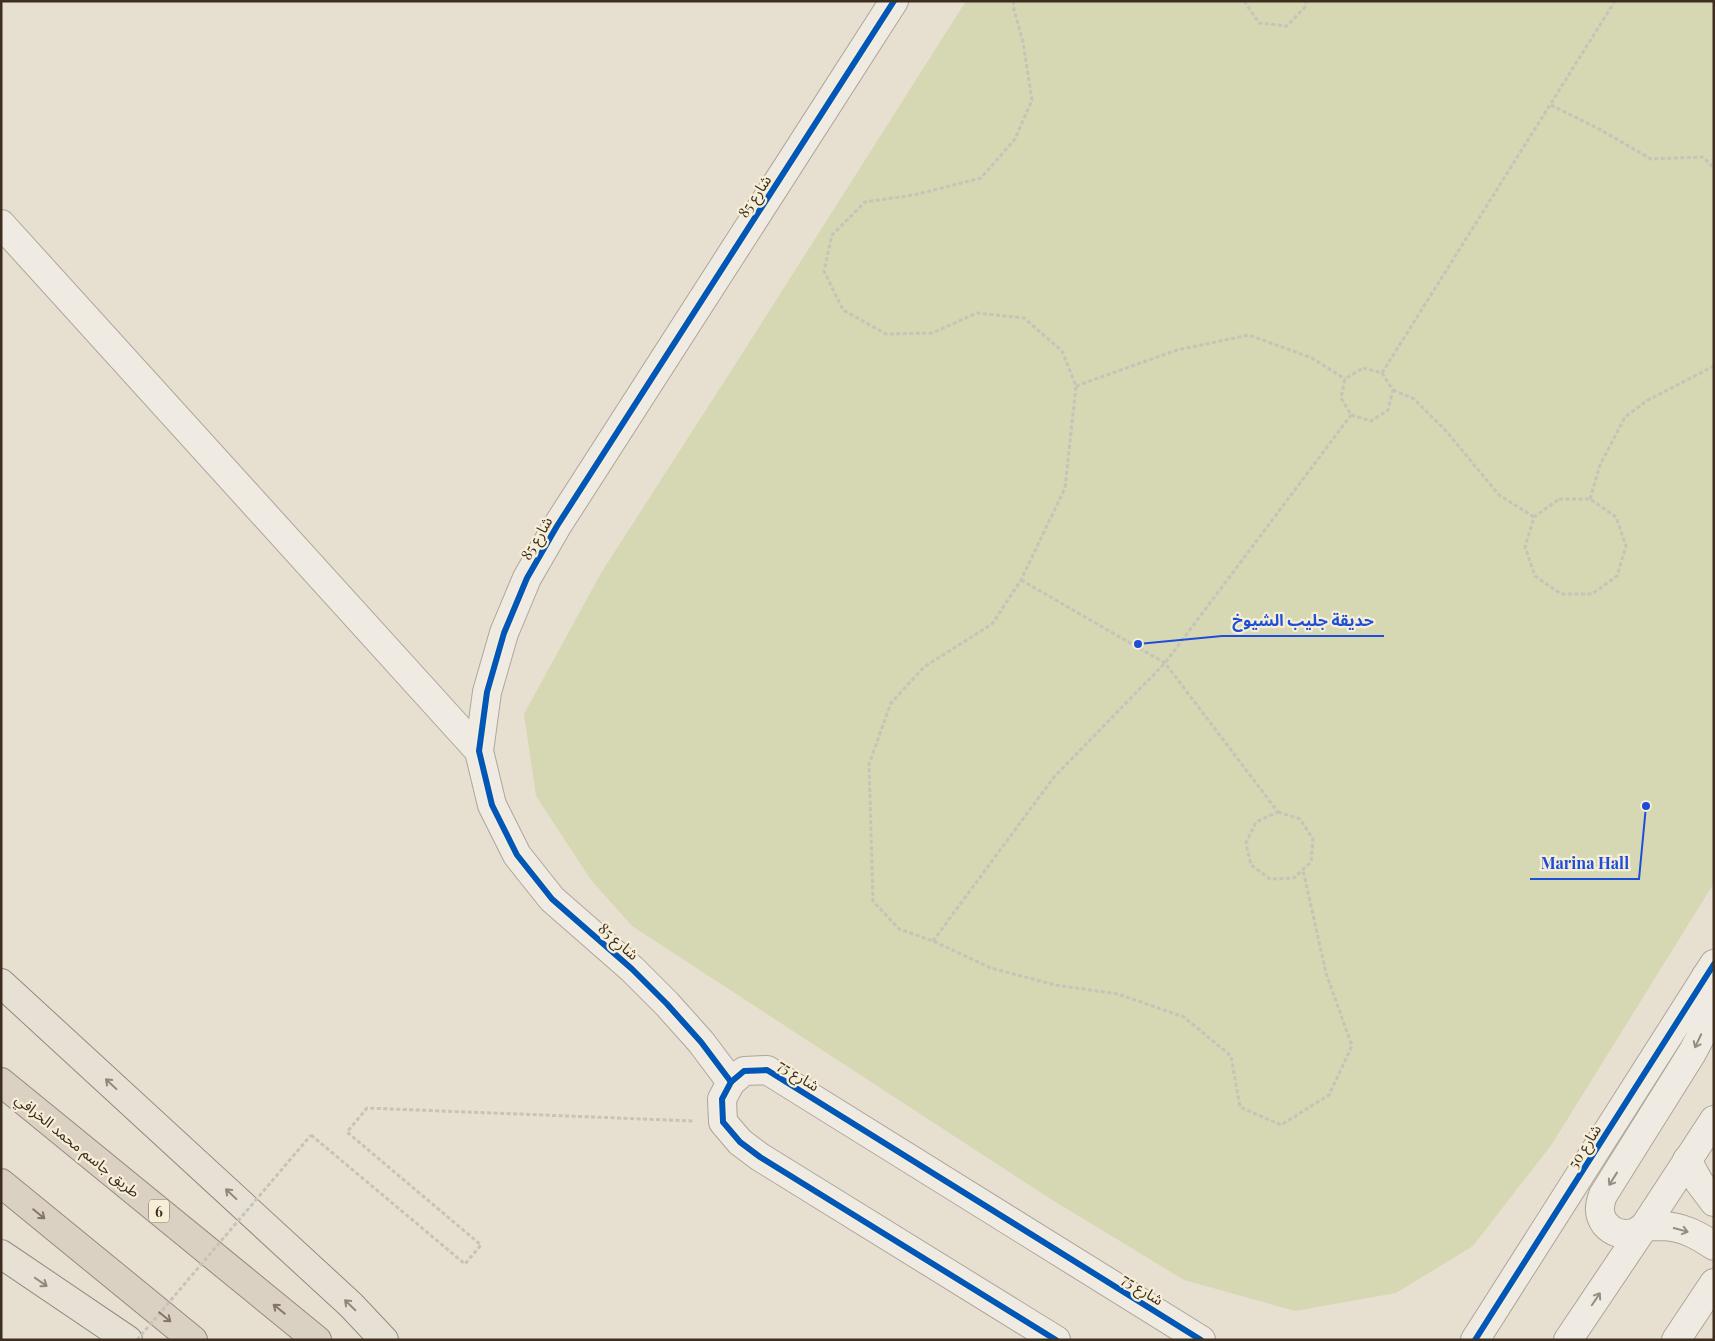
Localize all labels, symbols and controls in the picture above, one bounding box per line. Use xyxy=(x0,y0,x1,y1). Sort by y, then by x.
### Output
street label: شارع 85 xyxy=(733,171,778,223)
street label: شارع 85 xyxy=(516,512,559,565)
callout: حديقة جليب الشيوخ xyxy=(1222,605,1384,636)
text: حديقة جليب الشيوخ xyxy=(1232,609,1374,632)
callout: Marina Hall xyxy=(1530,848,1639,879)
text: Marina Hall xyxy=(1541,852,1629,873)
street label: شارع 85 xyxy=(593,918,643,966)
one-way arrow xyxy=(1693,1033,1702,1048)
street label: شارع 75 xyxy=(773,1055,824,1098)
one-way arrow xyxy=(105,1078,118,1090)
street label: طريق جاسم محمد الخرافي xyxy=(10,1089,144,1203)
street label: شارع 50 xyxy=(1563,1120,1608,1173)
one-way arrow xyxy=(1607,1172,1617,1186)
one-way arrow xyxy=(224,1188,237,1200)
road number: 6 xyxy=(149,1200,169,1222)
one-way arrow xyxy=(32,1208,45,1219)
one-way arrow xyxy=(1673,1225,1689,1235)
street label: شارع 75 xyxy=(1117,1269,1168,1312)
one-way arrow xyxy=(34,1277,48,1287)
one-way arrow xyxy=(1591,1293,1601,1307)
one-way arrow xyxy=(344,1298,356,1311)
one-way arrow xyxy=(273,1304,286,1315)
one-way arrow xyxy=(158,1311,171,1322)

